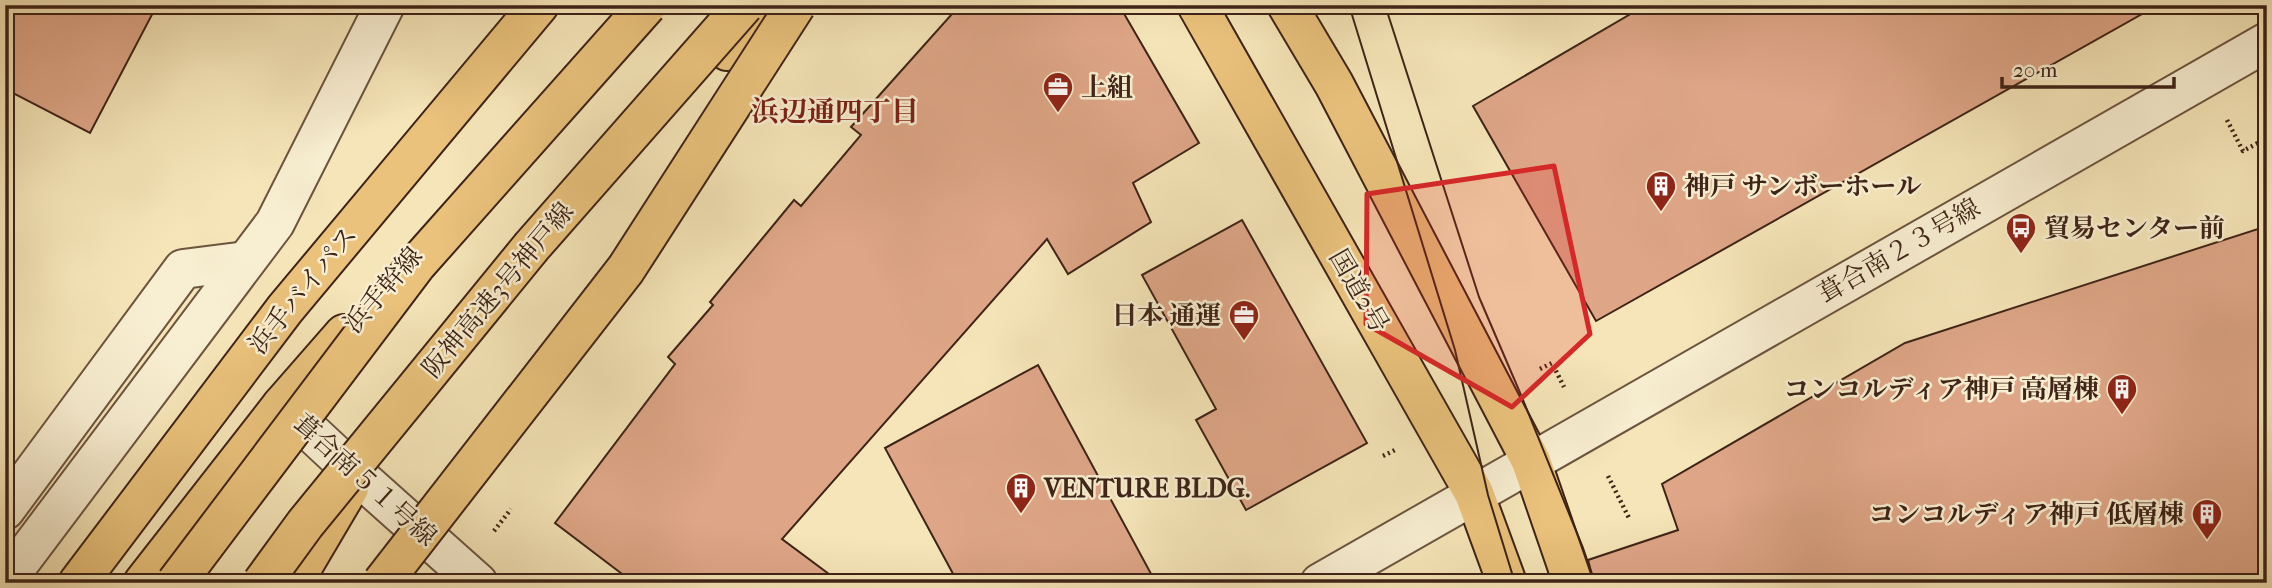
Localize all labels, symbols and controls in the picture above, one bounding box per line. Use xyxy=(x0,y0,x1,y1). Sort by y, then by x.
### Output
scale bar xyxy=(2002,46,2174,90)
text: 20 m xyxy=(2013,58,2058,82)
office icon: 上組 xyxy=(1041,70,1075,114)
place label: 上組 xyxy=(1081,72,1133,103)
district label: 浜辺通四丁目 xyxy=(751,95,919,128)
building icon: 神戸 サンボーホール xyxy=(1644,169,1678,213)
place label: 神戸 サンボーホール xyxy=(1684,171,1922,202)
street label: 葺合南２３号線 xyxy=(1812,192,1986,310)
street label: 阪神高速3号神戸線 xyxy=(416,196,580,384)
bus stop icon: 貿易センター前 xyxy=(2004,211,2038,255)
place label: 貿易センター前 xyxy=(2044,213,2225,244)
street label: 浜手バイパス xyxy=(242,220,364,360)
street label: 浜手幹線 xyxy=(337,241,429,339)
street label: 国道2号 xyxy=(1323,244,1395,338)
office icon: 日本 通運 xyxy=(1227,298,1261,342)
place label: 日本 通運 xyxy=(1111,300,1221,331)
building icon: コンコルディア神戸 高層棟 xyxy=(2105,372,2139,416)
place label: コンコルディア神戸 高層棟 xyxy=(1784,374,2099,405)
street label: 葺合南５１号線 xyxy=(287,408,443,552)
building icon: VENTURE BLDG. xyxy=(1004,471,1038,515)
place label: VENTURE BLDG. xyxy=(1043,473,1250,504)
building icon: コンコルディア神戸 低層棟 xyxy=(2190,497,2224,541)
place label: コンコルディア神戸 低層棟 xyxy=(1869,499,2184,530)

